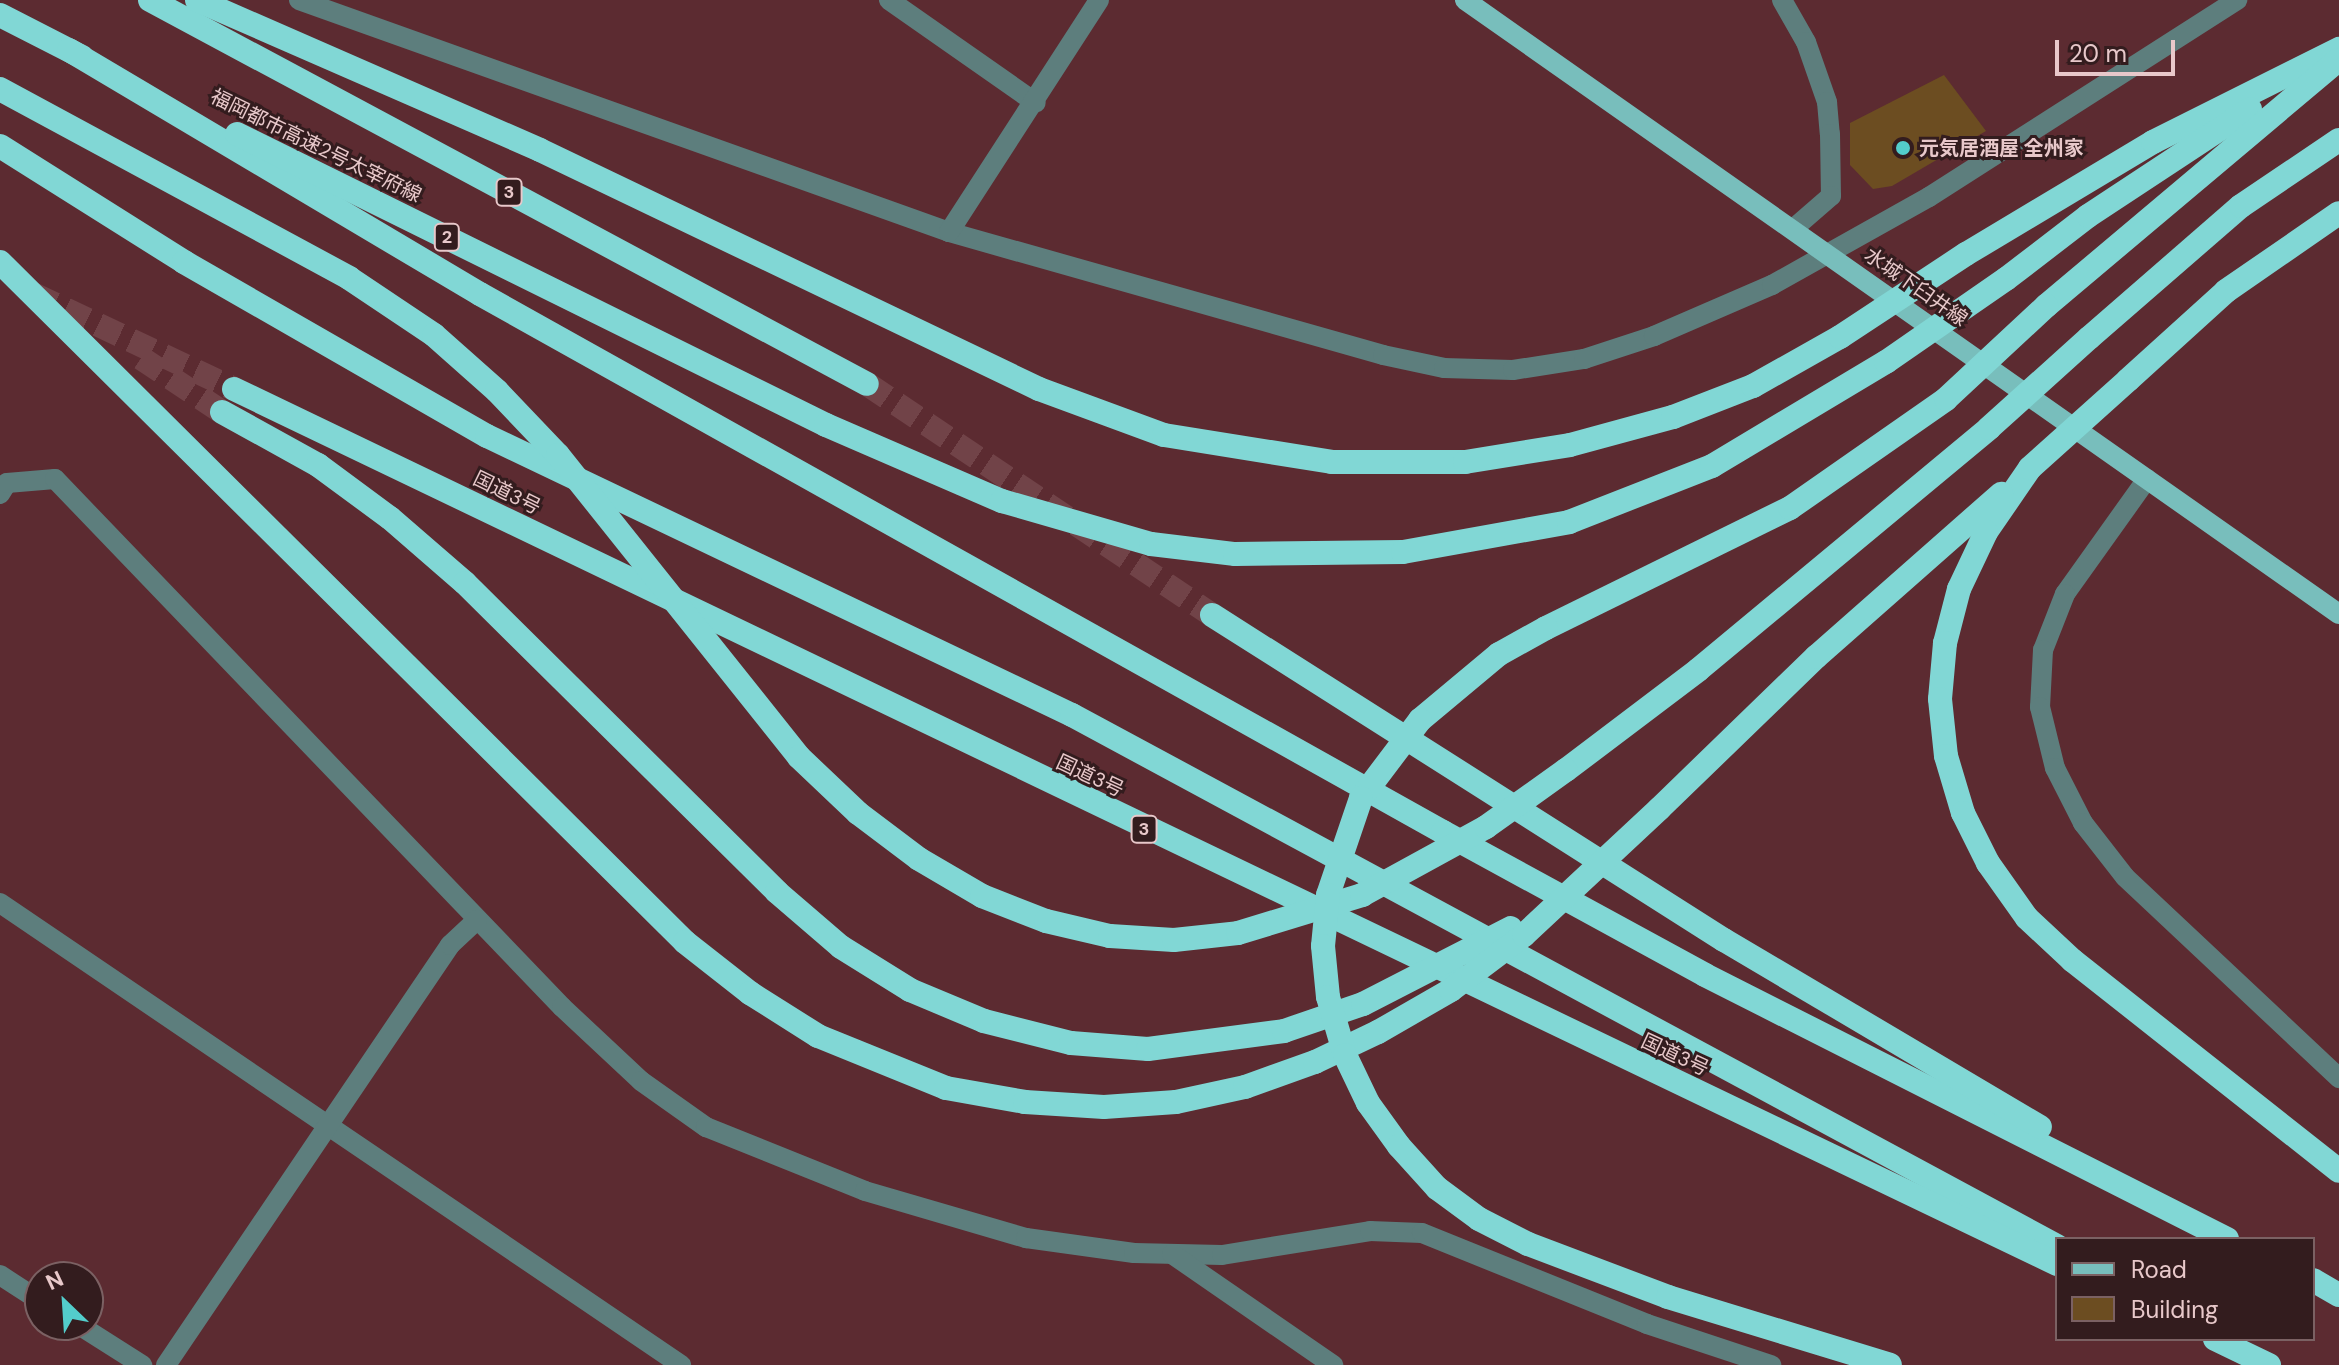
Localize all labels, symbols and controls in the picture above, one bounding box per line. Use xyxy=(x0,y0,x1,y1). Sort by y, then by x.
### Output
scale bar xyxy=(2059,24,2179,74)
text: 20 m xyxy=(2069,38,2127,69)
street label: 福岡都市高速2号太宰府線 xyxy=(207,84,425,208)
place label: 元気居酒屋 全州家 xyxy=(1919,136,2084,160)
marker: 元気居酒屋 全州家 xyxy=(1894,139,1912,157)
road number: 3 xyxy=(495,178,523,206)
road number: 2 xyxy=(433,223,461,251)
street label: 水城下臼井線 xyxy=(1860,243,1972,331)
street label: 国道3号 xyxy=(469,466,545,520)
street label: 国道3号 xyxy=(1052,750,1128,802)
road number: 3 xyxy=(1130,815,1158,843)
street label: 国道3号 xyxy=(1637,1029,1713,1081)
legend xyxy=(2055,1237,2315,1341)
text: Road xyxy=(2131,1254,2187,1285)
north arrow xyxy=(24,1261,104,1341)
text: N xyxy=(41,1264,68,1297)
text: Building xyxy=(2131,1294,2218,1325)

